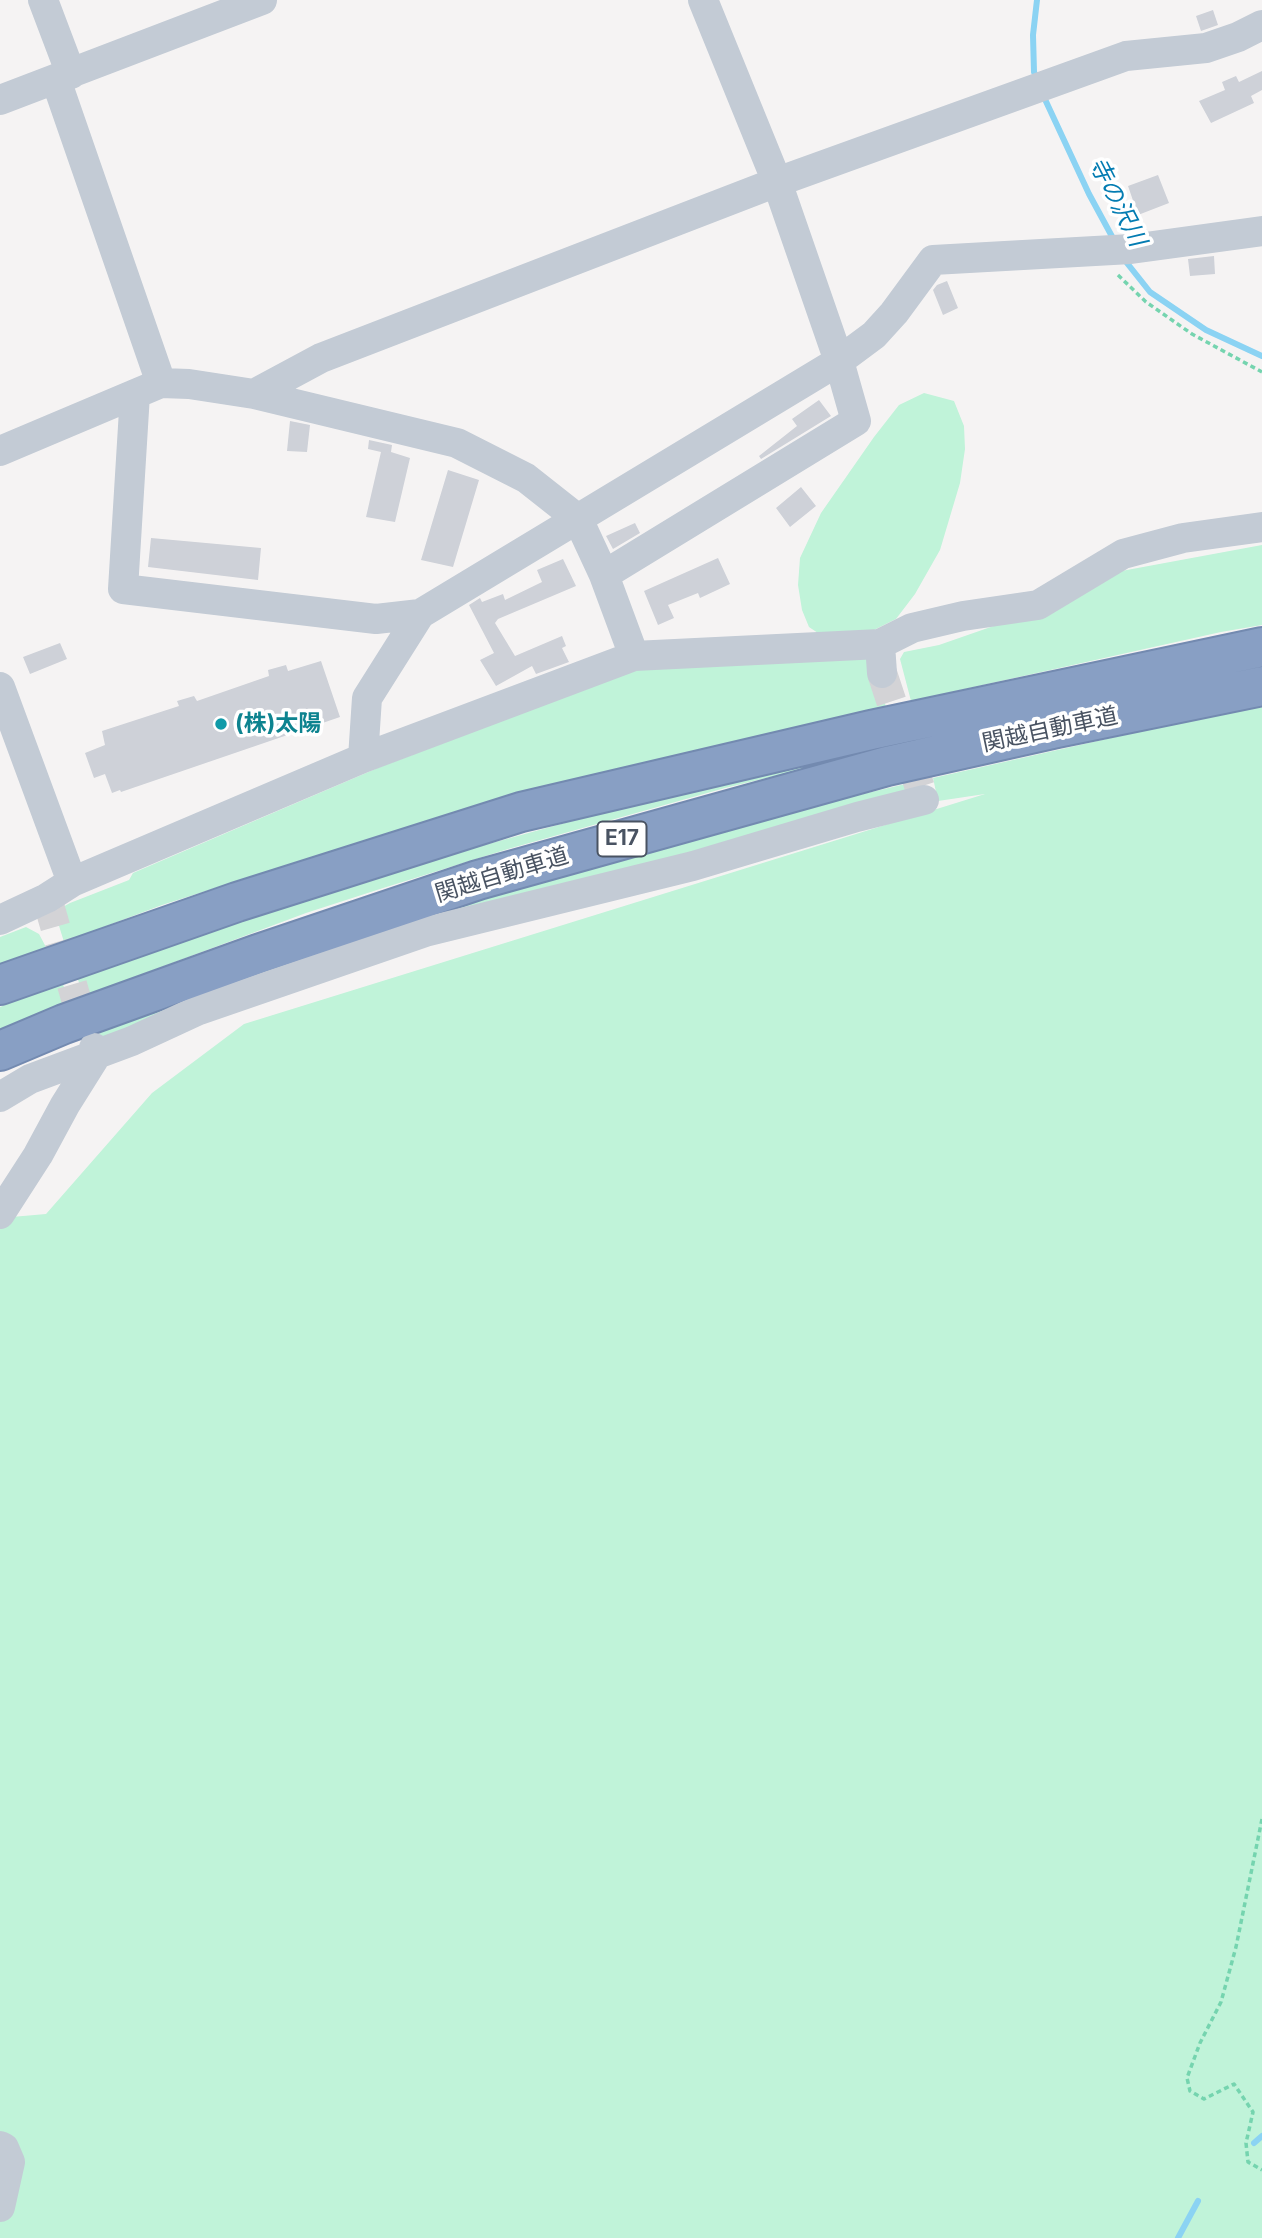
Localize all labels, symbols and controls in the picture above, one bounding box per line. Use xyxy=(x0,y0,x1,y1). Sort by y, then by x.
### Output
water label: 寺の沢川 xyxy=(1082,153,1152,251)
street label: 関越自動車道 xyxy=(980,702,1120,758)
place label: (株)太陽 xyxy=(235,710,321,738)
marker: (株)太陽 xyxy=(213,716,229,732)
road number: E17 xyxy=(598,822,646,856)
street label: 関越自動車道 xyxy=(432,842,572,908)

